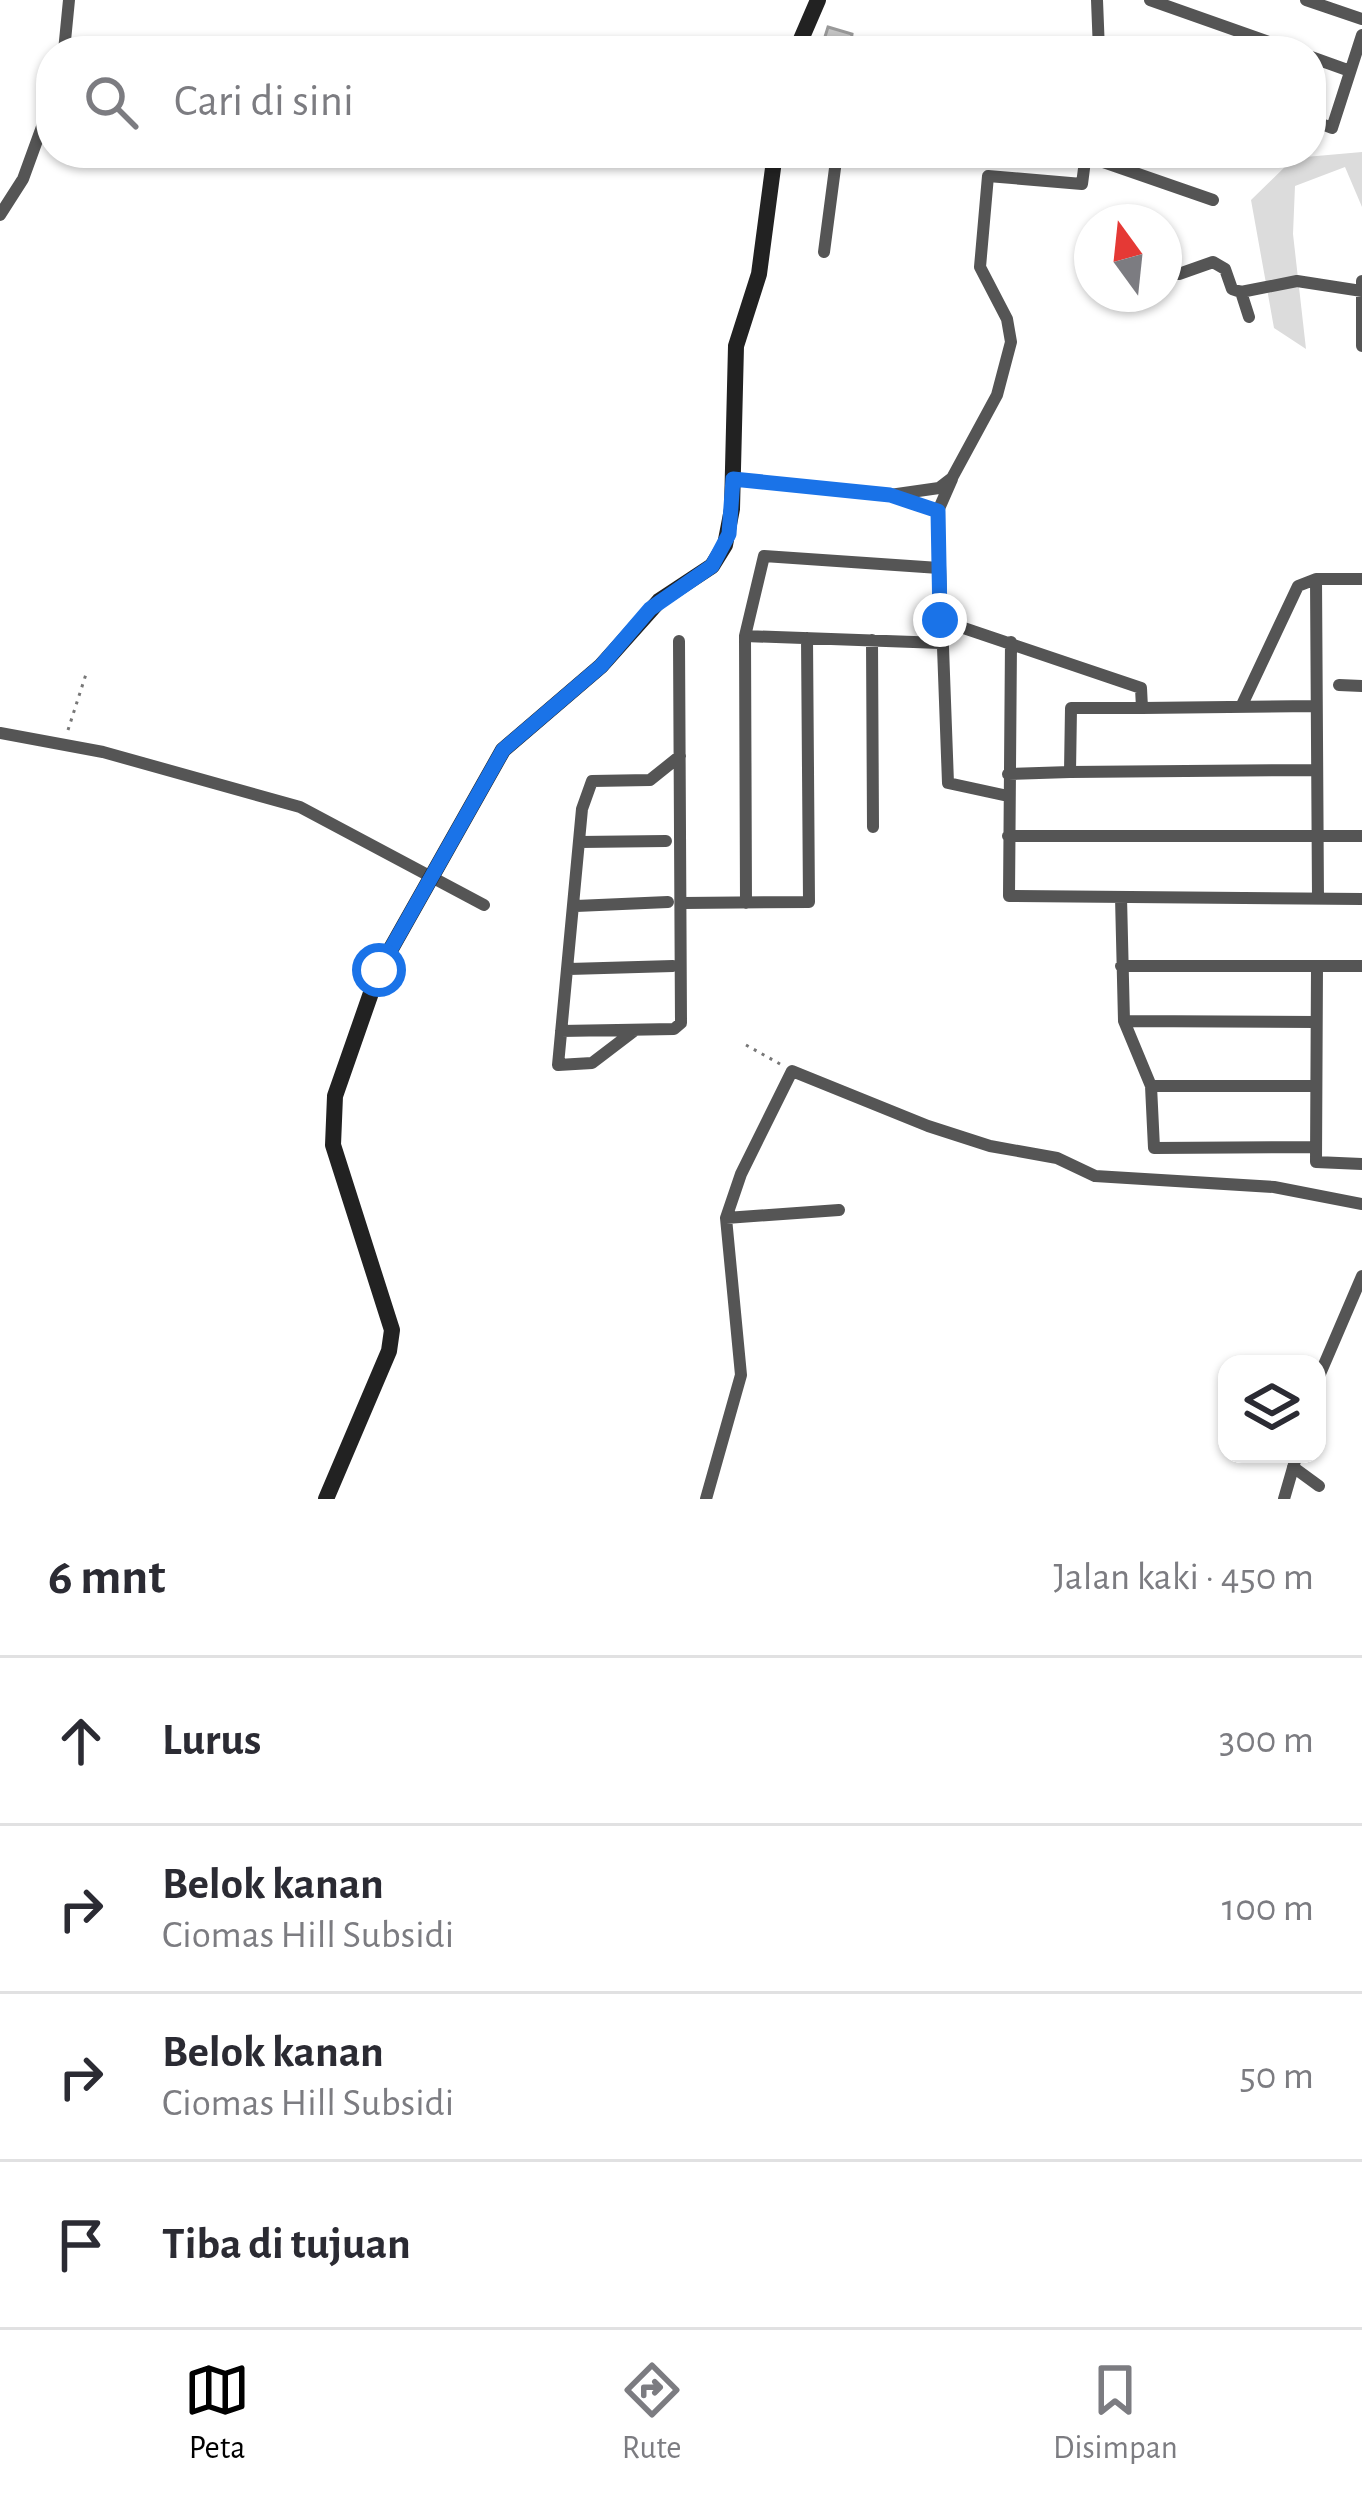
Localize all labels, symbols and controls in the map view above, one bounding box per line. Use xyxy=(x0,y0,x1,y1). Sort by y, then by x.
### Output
search box xyxy=(36,36,1326,168)
icon: search xyxy=(78,69,144,135)
text: Cari di sini xyxy=(174,79,354,124)
north arrow xyxy=(1074,204,1182,312)
route end xyxy=(913,593,967,647)
route start xyxy=(352,943,406,997)
map controls xyxy=(1218,1355,1326,1463)
button: layers xyxy=(1218,1355,1326,1463)
text: 6 mnt xyxy=(48,1552,165,1603)
text: Jalan kaki · 450 m xyxy=(1054,1558,1314,1597)
icon: ahead xyxy=(48,1708,114,1774)
text: Lurus xyxy=(162,1718,261,1763)
text: 300 m xyxy=(1219,1721,1314,1760)
text: Belok kanan xyxy=(162,1862,384,1907)
icon: right xyxy=(48,1876,114,1942)
text: 100 m xyxy=(1222,1889,1314,1928)
text: Ciomas Hill Subsidi xyxy=(162,1916,454,1955)
text: Belok kanan xyxy=(162,2030,384,2075)
icon: right xyxy=(48,2044,114,2110)
text: 50 m xyxy=(1239,2057,1314,2096)
text: Ciomas Hill Subsidi xyxy=(162,2084,454,2123)
icon: arrive xyxy=(48,2212,114,2278)
text: Tiba di tujuan xyxy=(162,2222,411,2267)
tab: Peta xyxy=(184,2357,250,2469)
tab: Rute xyxy=(619,2357,685,2469)
tab: Disimpan xyxy=(1053,2357,1178,2469)

